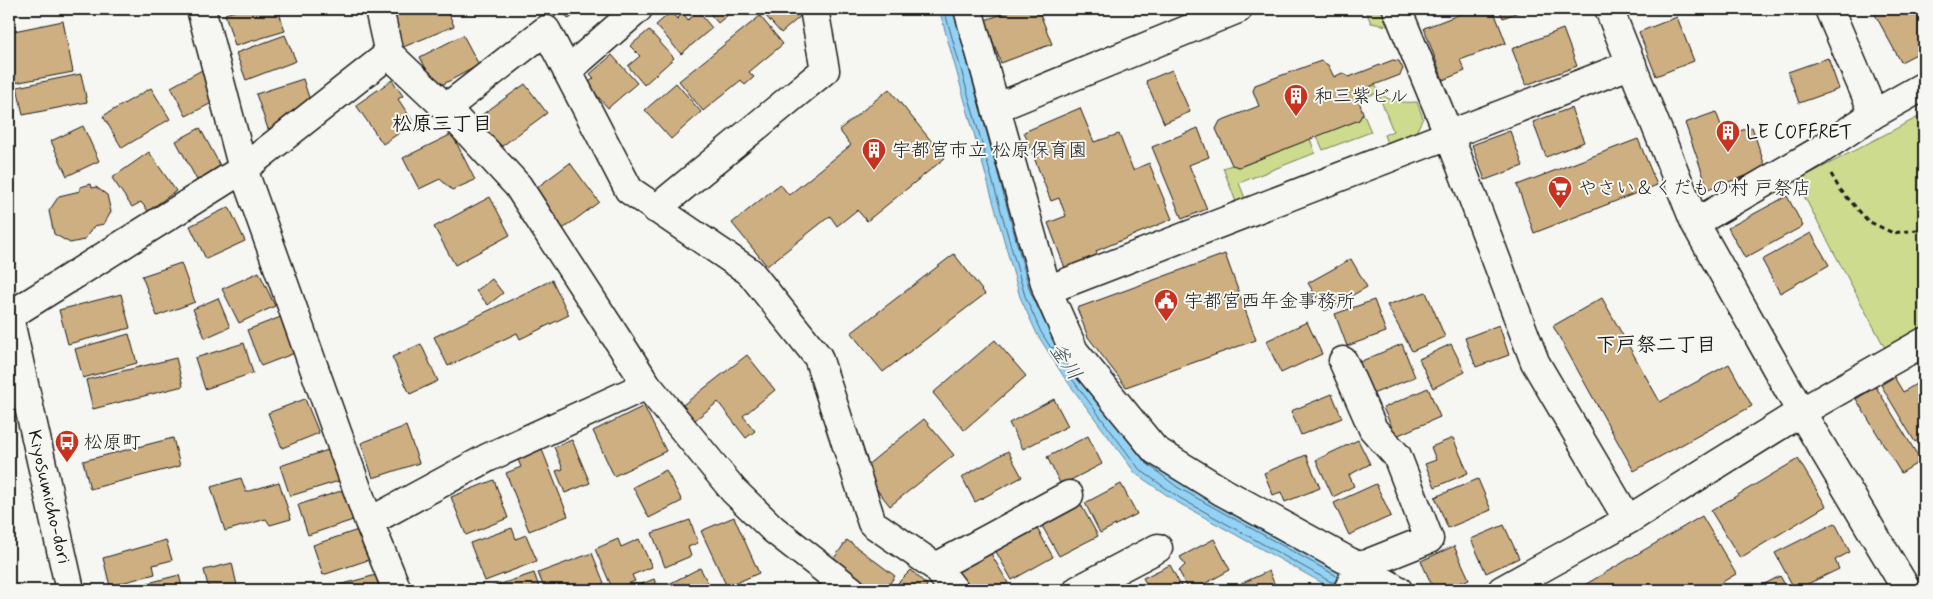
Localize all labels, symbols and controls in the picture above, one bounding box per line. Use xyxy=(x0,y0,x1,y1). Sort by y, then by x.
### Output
building icon: 和三紫ビル xyxy=(1283,83,1309,117)
place label: 和三紫ビル xyxy=(1314,84,1409,109)
district label: 松原三丁目 xyxy=(392,111,492,138)
building icon: LE COFFRET xyxy=(1715,119,1741,153)
place label: LE COFFRET xyxy=(1746,120,1852,145)
building icon: 宇都宮市立 松原保育園 xyxy=(861,137,887,171)
place label: 宇都宮市立 松原保育園 xyxy=(892,138,1087,163)
supermarket icon: やさい＆くだもの村 戸祭店 xyxy=(1547,175,1573,209)
place label: やさい＆くだもの村 戸祭店 xyxy=(1578,176,1811,201)
public building icon: 宇都宮西年金事務所 xyxy=(1153,288,1179,322)
place label: 宇都宮西年金事務所 xyxy=(1184,289,1355,314)
district label: 下戸祭二丁目 xyxy=(1596,332,1716,359)
water label: 釜川 xyxy=(1043,338,1087,386)
street label: Kiyosumicho-dori xyxy=(21,428,77,566)
bus stop icon: 松原町 xyxy=(54,429,80,463)
place label: 松原町 xyxy=(84,430,141,455)

